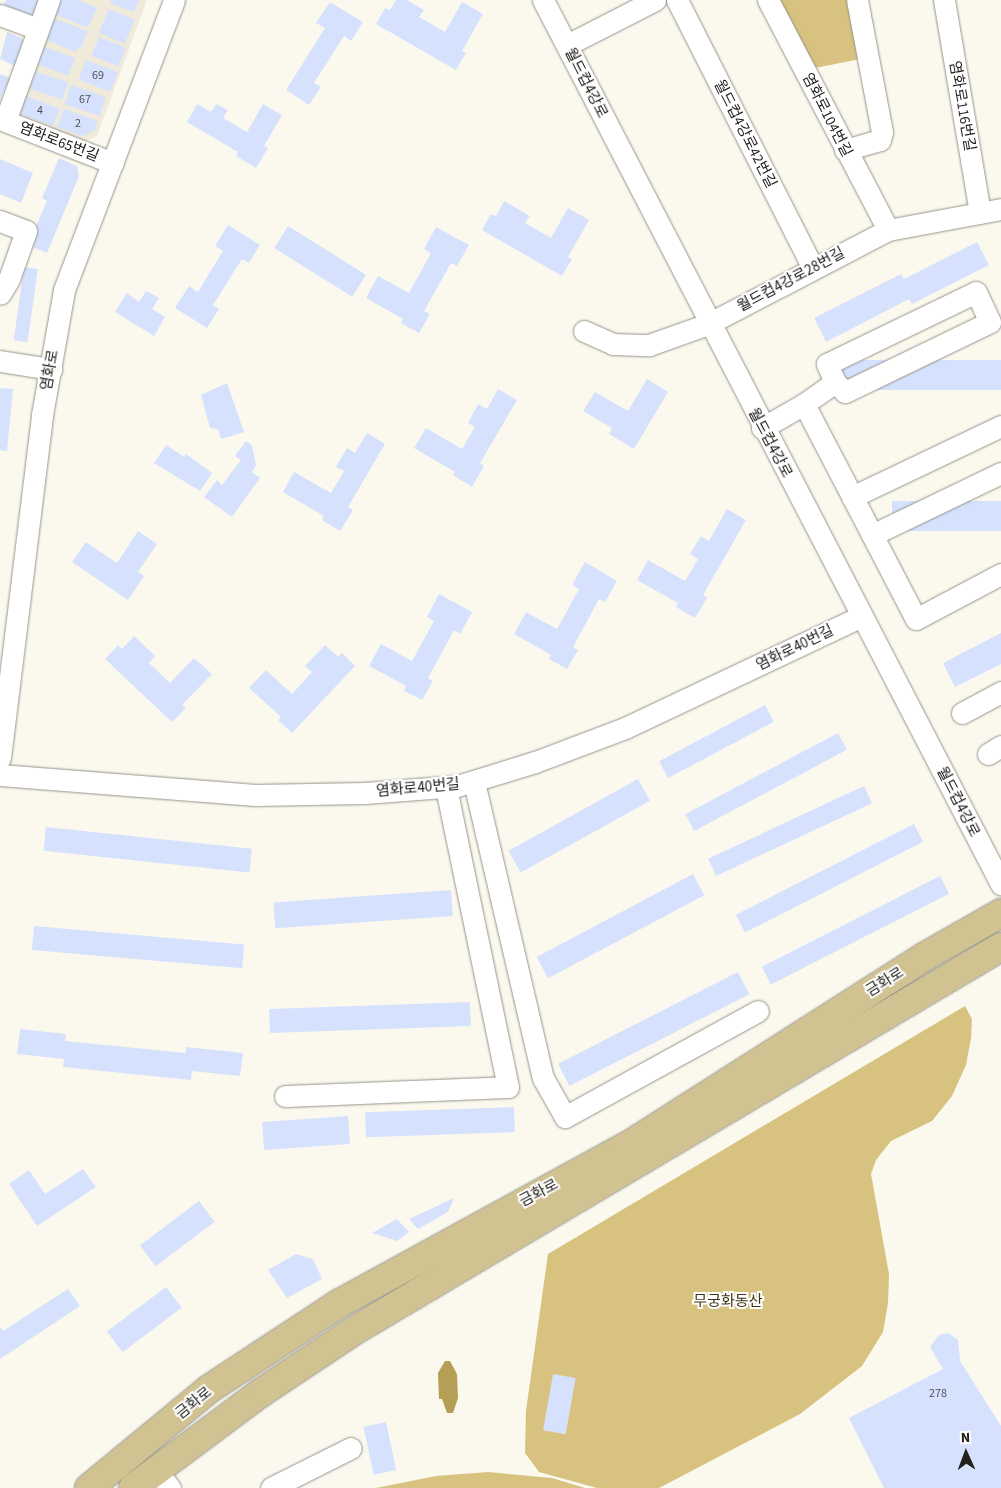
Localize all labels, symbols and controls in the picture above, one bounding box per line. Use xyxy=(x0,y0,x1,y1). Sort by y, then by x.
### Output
street label: 월드컵4강로 xyxy=(561,45,611,121)
street label: 염화로116번길 xyxy=(945,59,979,153)
house number: 69 xyxy=(92,69,104,83)
street label: 염화로104번길 xyxy=(798,70,856,160)
street label: 월드컵4강로42번길 xyxy=(710,77,780,191)
house number: 67 xyxy=(79,93,91,107)
house number: 4 xyxy=(37,104,43,118)
house number: 2 xyxy=(75,117,81,131)
street label: 염화로65번길 xyxy=(17,119,101,165)
street label: 월드컵4강로28번길 xyxy=(734,244,848,316)
street label: 염화로 xyxy=(38,348,62,392)
street label: 월드컵4강로 xyxy=(744,405,796,481)
street label: 염화로40번길 xyxy=(753,622,837,674)
street label: 월드컵4강로 xyxy=(933,764,983,840)
street label: 염화로40번길 xyxy=(375,775,461,801)
street label: 금화로 xyxy=(863,963,907,1001)
street label: 금화로 xyxy=(516,1175,562,1211)
park label: 무궁화동산 xyxy=(694,1293,762,1311)
street label: 금화로 xyxy=(172,1383,216,1423)
house number: 278 xyxy=(929,1387,947,1401)
north arrow xyxy=(941,1428,991,1478)
text: N xyxy=(960,1428,970,1448)

